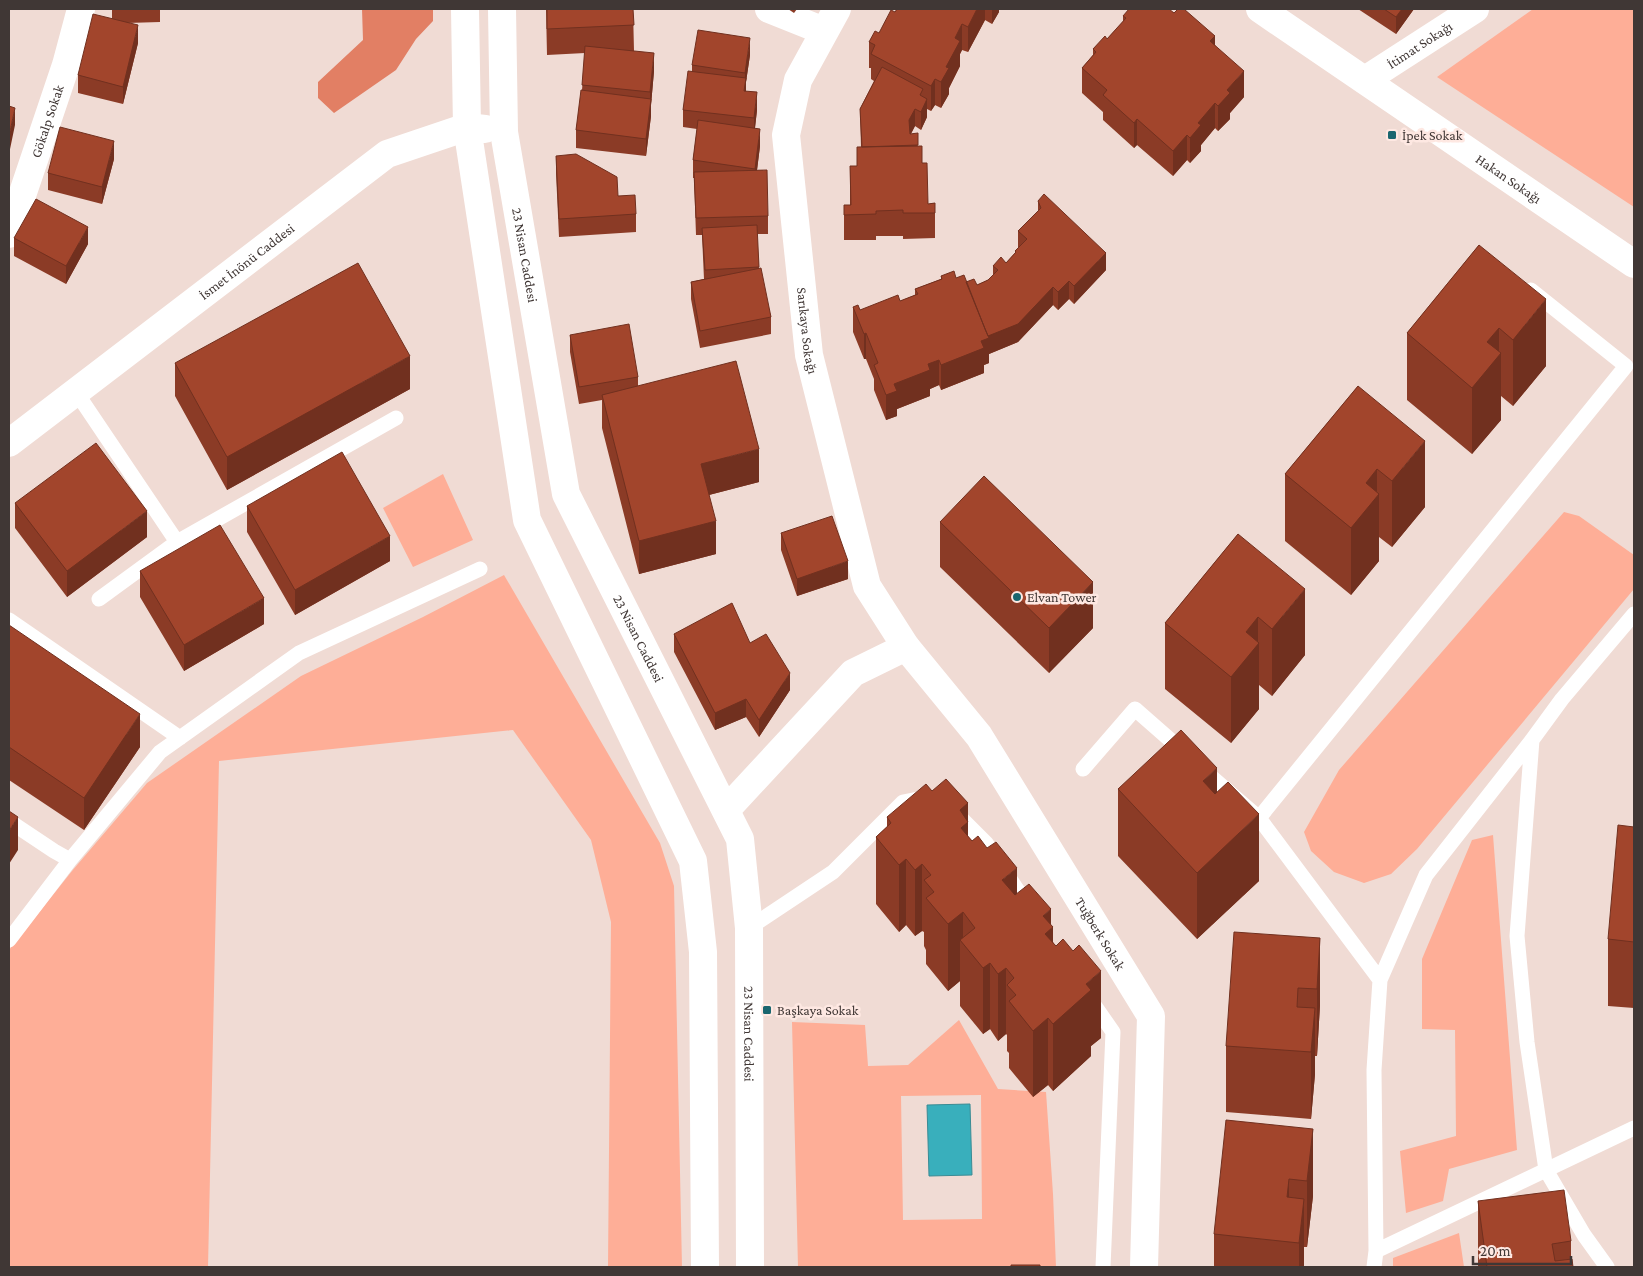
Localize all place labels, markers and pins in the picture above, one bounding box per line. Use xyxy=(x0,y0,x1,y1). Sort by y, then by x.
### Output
place label: İpek Sokak xyxy=(1402,127,1463,143)
marker: İpek Sokak xyxy=(1386,129,1398,141)
place label: Elvan Tower xyxy=(1027,589,1097,605)
marker: Elvan Tower xyxy=(1011,591,1023,603)
place label: Başkaya Sokak xyxy=(777,1002,859,1018)
marker: Başkaya Sokak xyxy=(761,1004,773,1016)

